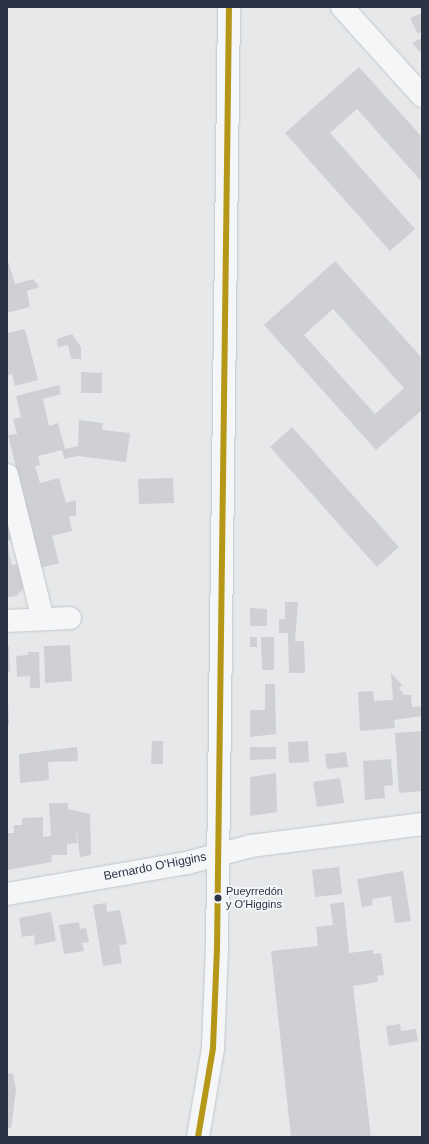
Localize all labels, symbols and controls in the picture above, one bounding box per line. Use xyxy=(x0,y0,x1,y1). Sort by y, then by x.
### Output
street label: Bernardo O'Higgins xyxy=(102,850,208,884)
place label: Pueyrredón y O'Higgins xyxy=(226,885,283,911)
marker: Pueyrredón y O'Higgins xyxy=(213,893,223,903)

